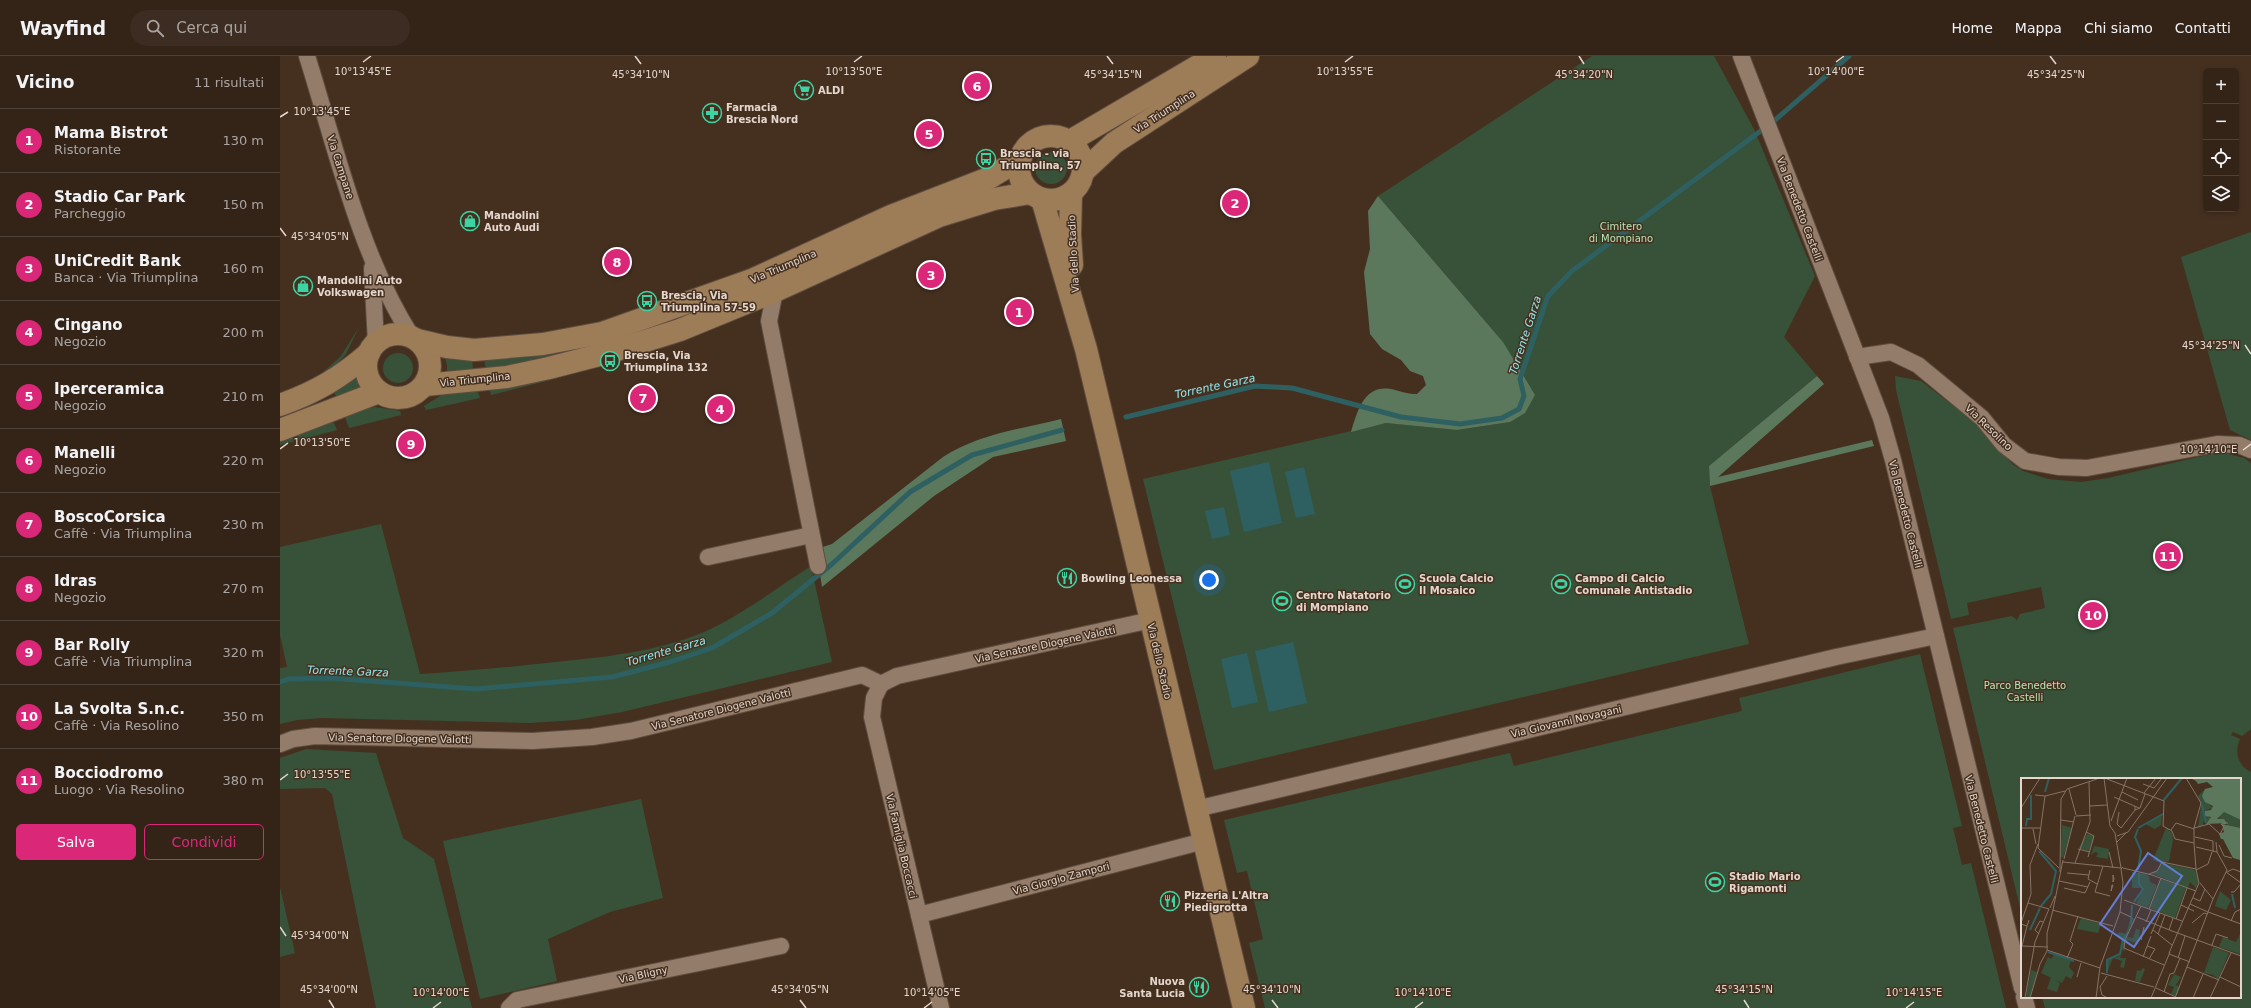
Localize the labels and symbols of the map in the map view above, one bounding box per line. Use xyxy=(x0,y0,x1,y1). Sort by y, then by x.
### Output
text: 10°13'45"E xyxy=(335,66,391,77)
text: 10°13'50"E xyxy=(826,66,882,77)
text: 10°13'55"E xyxy=(1317,66,1373,77)
text: 10°14'00"E xyxy=(1808,66,1864,77)
text: 45°34'10"N xyxy=(612,69,670,80)
text: 45°34'15"N xyxy=(1084,69,1142,80)
text: 45°34'20"N xyxy=(1555,69,1613,80)
text: 45°34'25"N xyxy=(2027,69,2085,80)
pin: 6 xyxy=(964,71,990,101)
supermarket icon: ALDI xyxy=(793,79,815,101)
place label: ALDI xyxy=(818,85,844,96)
street label: Via Triumplina xyxy=(1132,88,1197,135)
pharmacy icon: Farmacia Brescia Nord xyxy=(701,102,723,124)
place label: Farmacia Brescia Nord xyxy=(726,102,798,125)
text: 10°13'45"E xyxy=(294,106,350,117)
pin: 5 xyxy=(916,119,942,149)
street label: Via Campane xyxy=(325,134,356,200)
bus stop icon: Brescia - via Triumplina, 57 xyxy=(975,148,997,170)
place label: Brescia - via Triumplina, 57 xyxy=(1000,148,1081,171)
street label: Via Benedetto Castelli xyxy=(1775,156,1824,263)
pin: 2 xyxy=(1222,188,1248,218)
shop icon: Mandolini Auto Audi xyxy=(459,210,481,232)
place label: Mandolini Auto Audi xyxy=(484,210,539,233)
street label: Via dello Stadio xyxy=(1066,215,1081,293)
park label: Cimitero di Mompiano xyxy=(1589,221,1653,244)
text: 45°34'05"N xyxy=(291,231,349,242)
pin: 8 xyxy=(604,247,630,277)
street label: Via Triumplina xyxy=(749,248,818,285)
pin: 3 xyxy=(918,260,944,290)
shop icon: Mandolini Auto Volkswagen xyxy=(292,275,314,297)
place label: Mandolini Auto Volkswagen xyxy=(317,275,402,298)
bus stop icon: Brescia, Via Triumplina 57-59 xyxy=(636,290,658,312)
place label: Brescia, Via Triumplina 57-59 xyxy=(661,290,756,313)
water label: Torrente Garza xyxy=(1507,294,1544,376)
pin: 1 xyxy=(1006,297,1032,327)
text: 45°34'25"N xyxy=(2182,340,2240,351)
bus stop icon: Brescia, Via Triumplina 132 xyxy=(599,350,621,372)
place label: Brescia, Via Triumplina 132 xyxy=(624,350,708,373)
street label: Via Triumplina xyxy=(439,370,511,389)
water label: Torrente Garza xyxy=(1174,372,1257,401)
pin: 7 xyxy=(630,383,656,413)
pin: 4 xyxy=(707,394,733,424)
street label: Via Resolino xyxy=(1963,402,2014,452)
pin: 9 xyxy=(398,429,424,459)
text: 10°13'50"E xyxy=(294,437,350,448)
text: 10°14'10"E xyxy=(2181,444,2237,455)
street label: Via Benedetto Castelli xyxy=(1887,459,1924,569)
pin: 11 xyxy=(2155,541,2181,571)
restaurant icon: Bowling Leonessa xyxy=(1056,567,1078,589)
your location xyxy=(1199,570,1219,590)
place label: Bowling Leonessa xyxy=(1081,573,1182,584)
sports icon: Scuola Calcio Il Mosaico xyxy=(1394,573,1416,595)
place label: Scuola Calcio Il Mosaico xyxy=(1419,573,1494,596)
sports icon: Campo di Calcio Comunale Antistadio xyxy=(1550,573,1572,595)
place label: Campo di Calcio Comunale Antistadio xyxy=(1575,573,1692,596)
sports icon: Centro Natatorio di Mompiano xyxy=(1271,590,1293,612)
place label: Centro Natatorio di Mompiano xyxy=(1296,590,1391,613)
pin: 10 xyxy=(2080,600,2106,630)
street label: Via dello Stadio xyxy=(1145,622,1174,700)
street label: Via Senatore Diogene Valotti xyxy=(974,624,1116,665)
water label: Torrente Garza xyxy=(625,634,707,669)
water label: Torrente Garza xyxy=(307,664,389,679)
park label: Parco Benedetto Castelli xyxy=(1984,680,2066,703)
street label: Via Senatore Diogene Valotti xyxy=(650,687,792,732)
street label: Via Giovanni Novagani xyxy=(1510,703,1623,740)
street label: Via Senatore Diogene Valotti xyxy=(328,732,472,745)
text: 10°13'55"E xyxy=(294,769,350,780)
street label: Via Benedetto Castelli xyxy=(1963,774,2000,884)
inset map xyxy=(2021,778,2241,998)
street label: Via Famiglia Boccacci xyxy=(884,793,919,900)
street label: Via Giorgio Zampori xyxy=(1012,860,1111,897)
sports icon: Stadio Mario Rigamonti xyxy=(1704,871,1726,893)
place label: Stadio Mario Rigamonti xyxy=(1729,871,1801,894)
restaurant icon: Pizzeria L'Altra Piedigrotta xyxy=(1159,890,1181,912)
place label: Pizzeria L'Altra Piedigrotta xyxy=(1184,890,1269,913)
text: 45°34'00"N xyxy=(291,930,349,941)
street label: Via Bligny xyxy=(618,964,669,985)
place label: Nuova Santa Lucia xyxy=(1119,976,1185,999)
restaurant icon: Nuova Santa Lucia xyxy=(1188,976,1210,998)
text: 45°34'00"N xyxy=(300,984,358,995)
text: 45°34'05"N xyxy=(771,984,829,995)
text: 45°34'10"N xyxy=(1243,984,1301,995)
text: 45°34'15"N xyxy=(1715,984,1773,995)
text: 10°14'00"E xyxy=(413,987,469,998)
text: 10°14'05"E xyxy=(904,987,960,998)
text: 10°14'10"E xyxy=(1395,987,1451,998)
text: 10°14'15"E xyxy=(1886,987,1942,998)

